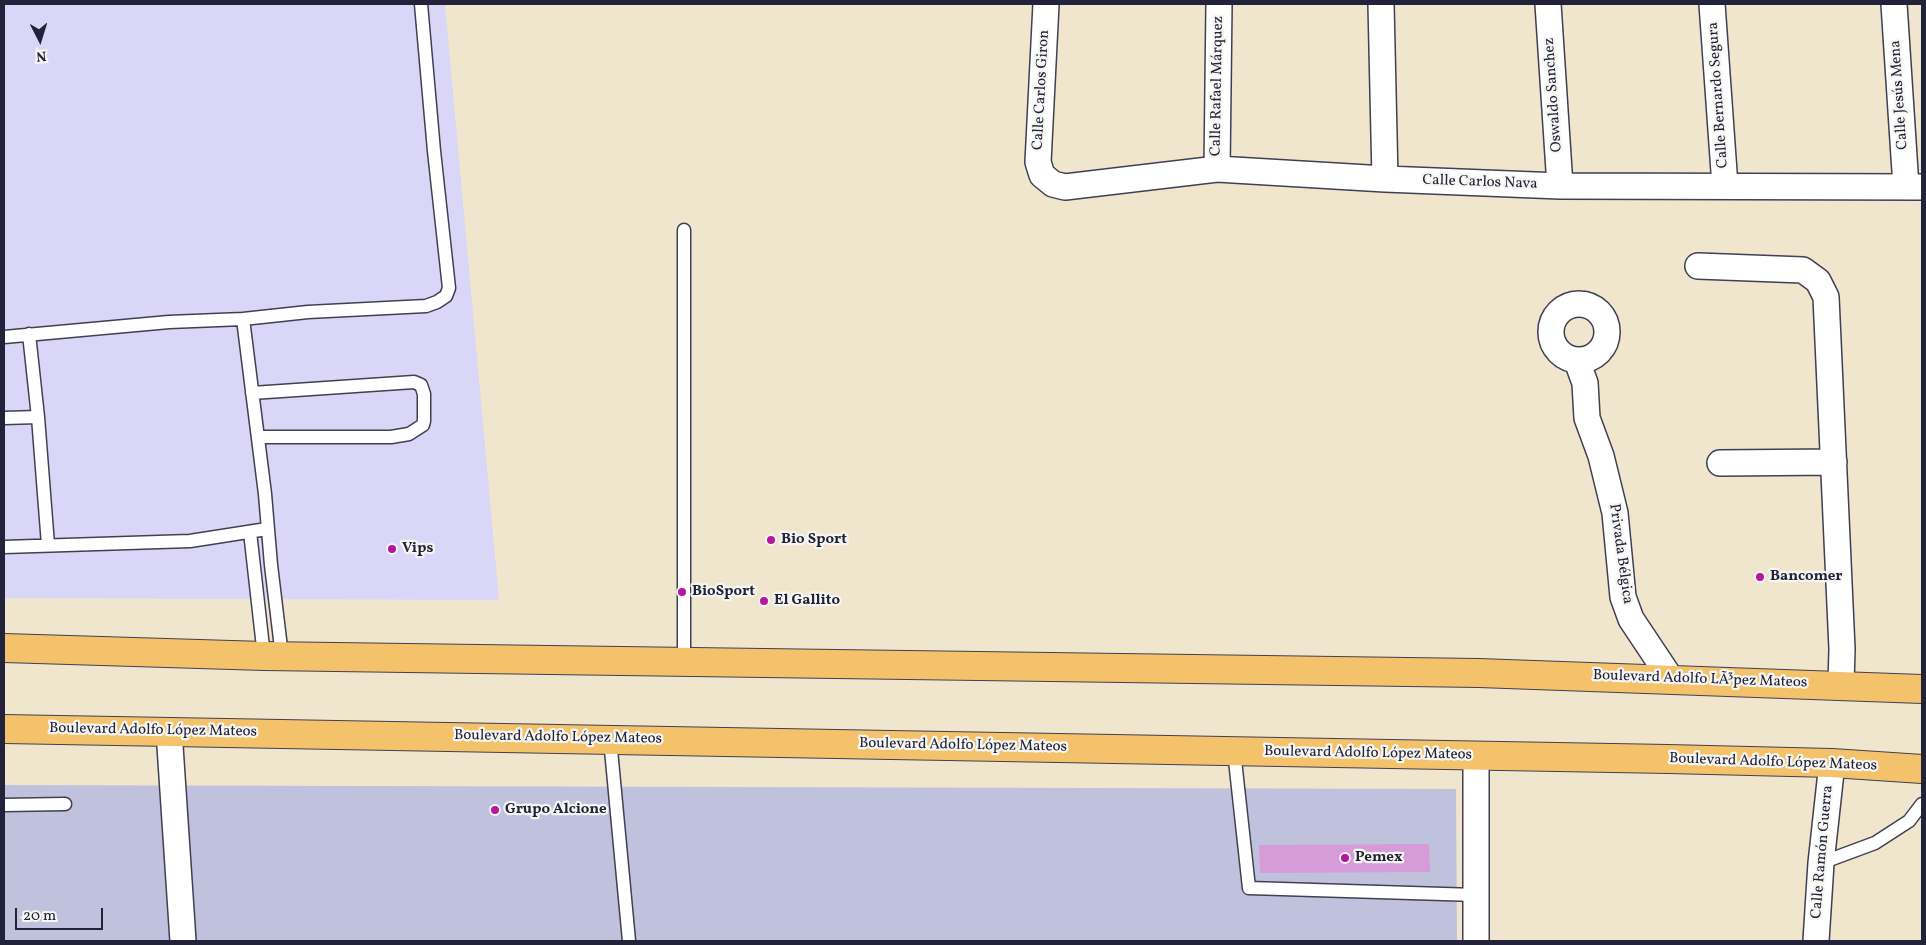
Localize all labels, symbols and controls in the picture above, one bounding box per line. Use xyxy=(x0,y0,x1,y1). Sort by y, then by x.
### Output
north arrow xyxy=(15,15,65,65)
street label: Calle Rafael Márquez xyxy=(1208,16,1228,156)
street label: Calle Bernardo Segura xyxy=(1705,21,1733,169)
street label: Calle Carlos Giron xyxy=(1030,29,1054,151)
street label: Oswaldo Sanchez xyxy=(1541,37,1567,153)
street label: Calle Jesús Mena xyxy=(1887,40,1913,150)
text: N xyxy=(35,46,47,65)
street label: Calle Carlos Nava xyxy=(1422,172,1538,194)
street label: Privada Bélgica xyxy=(1604,503,1636,605)
place label: Bio Sport xyxy=(781,531,847,549)
marker: Bio Sport xyxy=(765,534,777,546)
place label: Vips xyxy=(402,540,433,558)
marker: Vips xyxy=(386,543,398,555)
place label: Bancomer xyxy=(1770,568,1842,586)
marker: Bancomer xyxy=(1754,571,1766,583)
place label: BioSport xyxy=(692,583,755,601)
marker: BioSport xyxy=(676,586,688,598)
place label: El Gallito xyxy=(774,592,840,610)
marker: El Gallito xyxy=(758,595,770,607)
street label: Boulevard Adolfo LÃ³pez Mateos xyxy=(1592,667,1808,693)
street label: Boulevard Adolfo López Mateos xyxy=(49,720,257,742)
street label: Boulevard Adolfo López Mateos xyxy=(454,727,662,749)
street label: Boulevard Adolfo López Mateos xyxy=(859,735,1067,757)
street label: Boulevard Adolfo López Mateos xyxy=(1264,743,1472,765)
street label: Boulevard Adolfo López Mateos xyxy=(1669,750,1877,776)
street label: Calle Ramón Guerra xyxy=(1808,785,1838,919)
place label: Grupo Alcione xyxy=(505,801,607,819)
marker: Grupo Alcione xyxy=(489,804,501,816)
place label: Pemex xyxy=(1355,849,1402,867)
marker: Pemex xyxy=(1339,852,1351,864)
scale bar xyxy=(18,898,105,930)
text: 20 m xyxy=(23,906,56,927)

